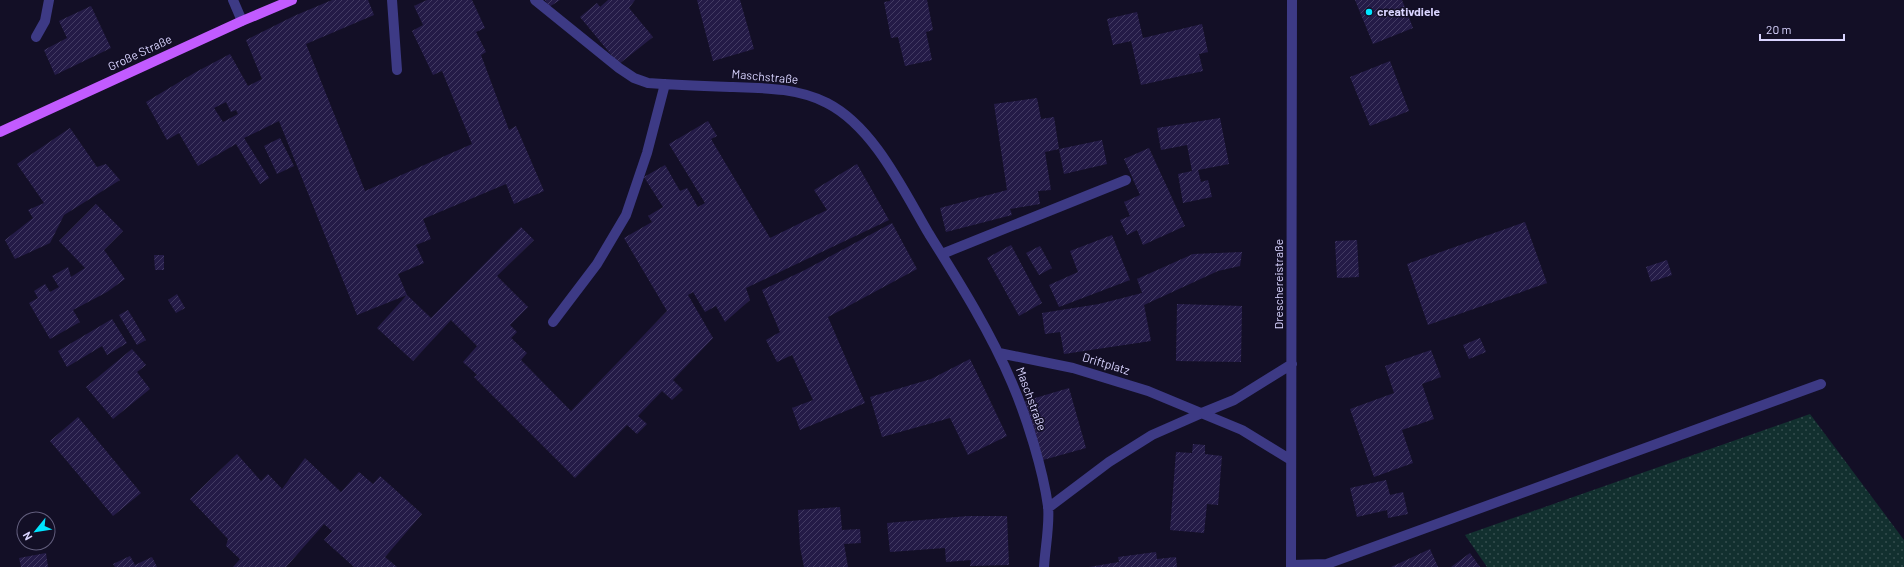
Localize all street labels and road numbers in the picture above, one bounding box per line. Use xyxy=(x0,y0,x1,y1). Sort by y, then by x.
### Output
street label: Große Straße xyxy=(106,31,174,73)
street label: Maschstraße xyxy=(731,66,799,86)
street label: Dreschereistraße xyxy=(1271,239,1285,329)
street label: Driftplatz xyxy=(1081,349,1132,377)
street label: Maschstraße xyxy=(1014,365,1050,432)

